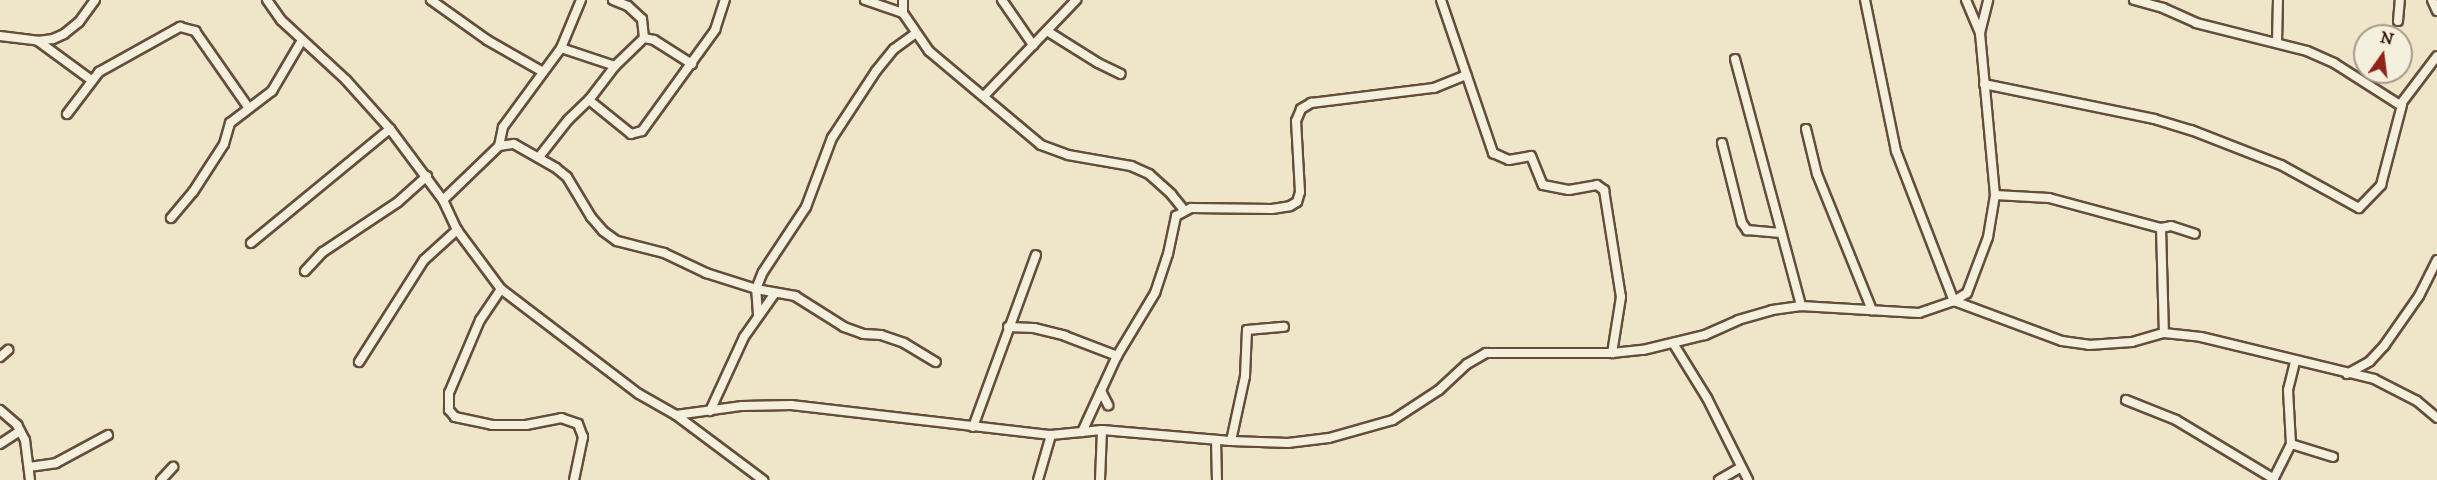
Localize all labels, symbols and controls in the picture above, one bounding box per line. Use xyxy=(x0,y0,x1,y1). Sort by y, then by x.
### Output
north arrow xyxy=(2353,24,2413,84)
text: N xyxy=(2378,27,2396,50)

